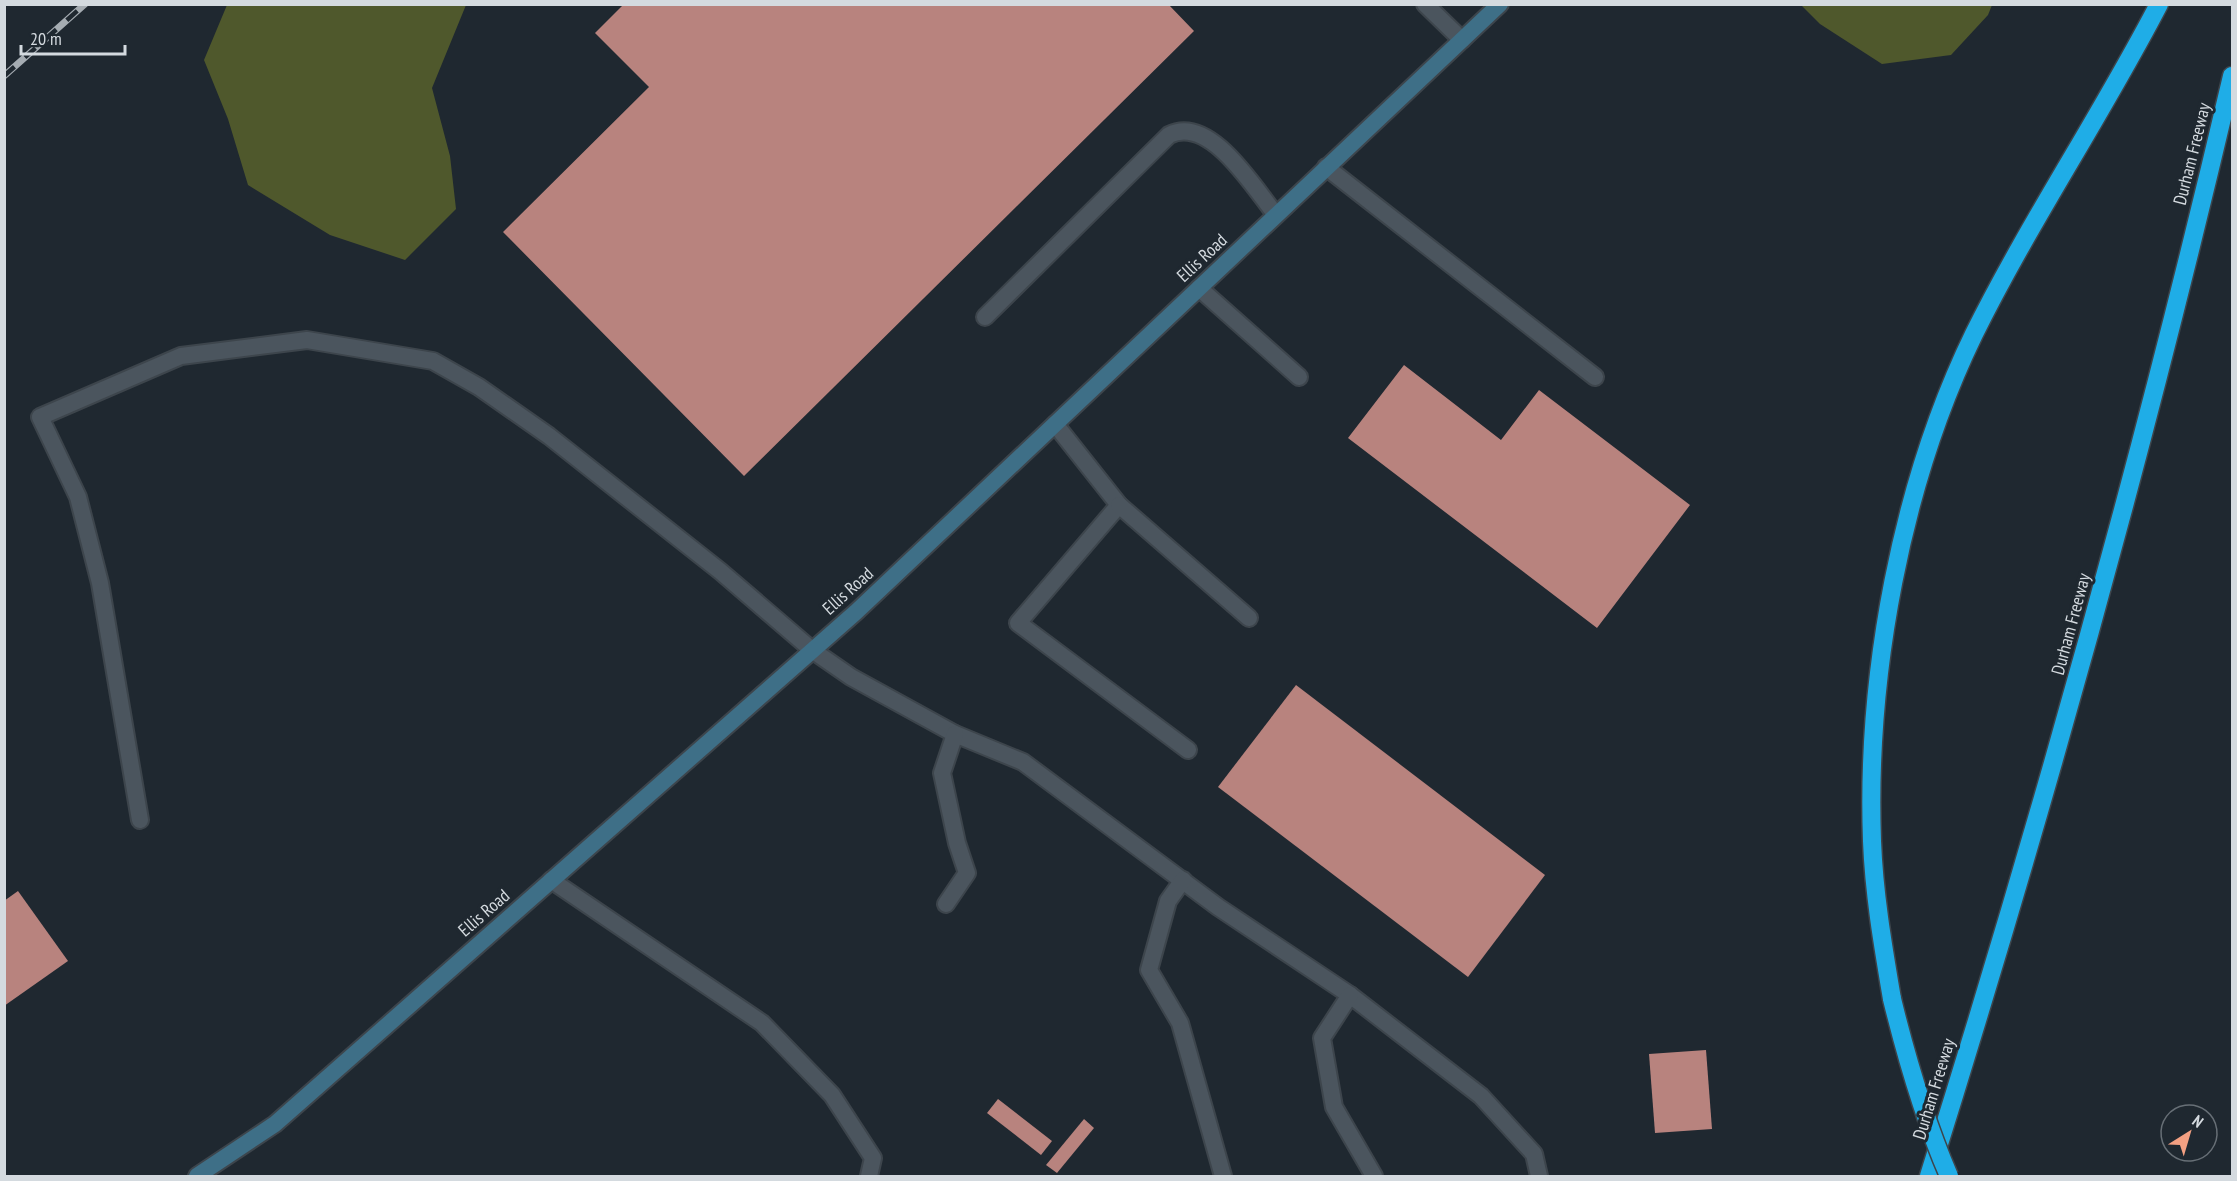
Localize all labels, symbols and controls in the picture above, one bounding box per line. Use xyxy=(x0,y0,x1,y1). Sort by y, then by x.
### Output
scale bar xyxy=(21,18,124,56)
text: 20 m xyxy=(30,27,62,50)
street label: Durham Freeway xyxy=(2168,100,2215,207)
street label: Ellis Road xyxy=(1172,229,1232,287)
street label: Ellis Road xyxy=(817,562,878,619)
street label: Durham Freeway xyxy=(2046,570,2095,677)
street label: Ellis Road xyxy=(453,884,514,941)
street label: Durham Freeway xyxy=(1907,1035,1960,1142)
north arrow xyxy=(2159,1103,2219,1163)
text: N xyxy=(2189,1110,2207,1132)

